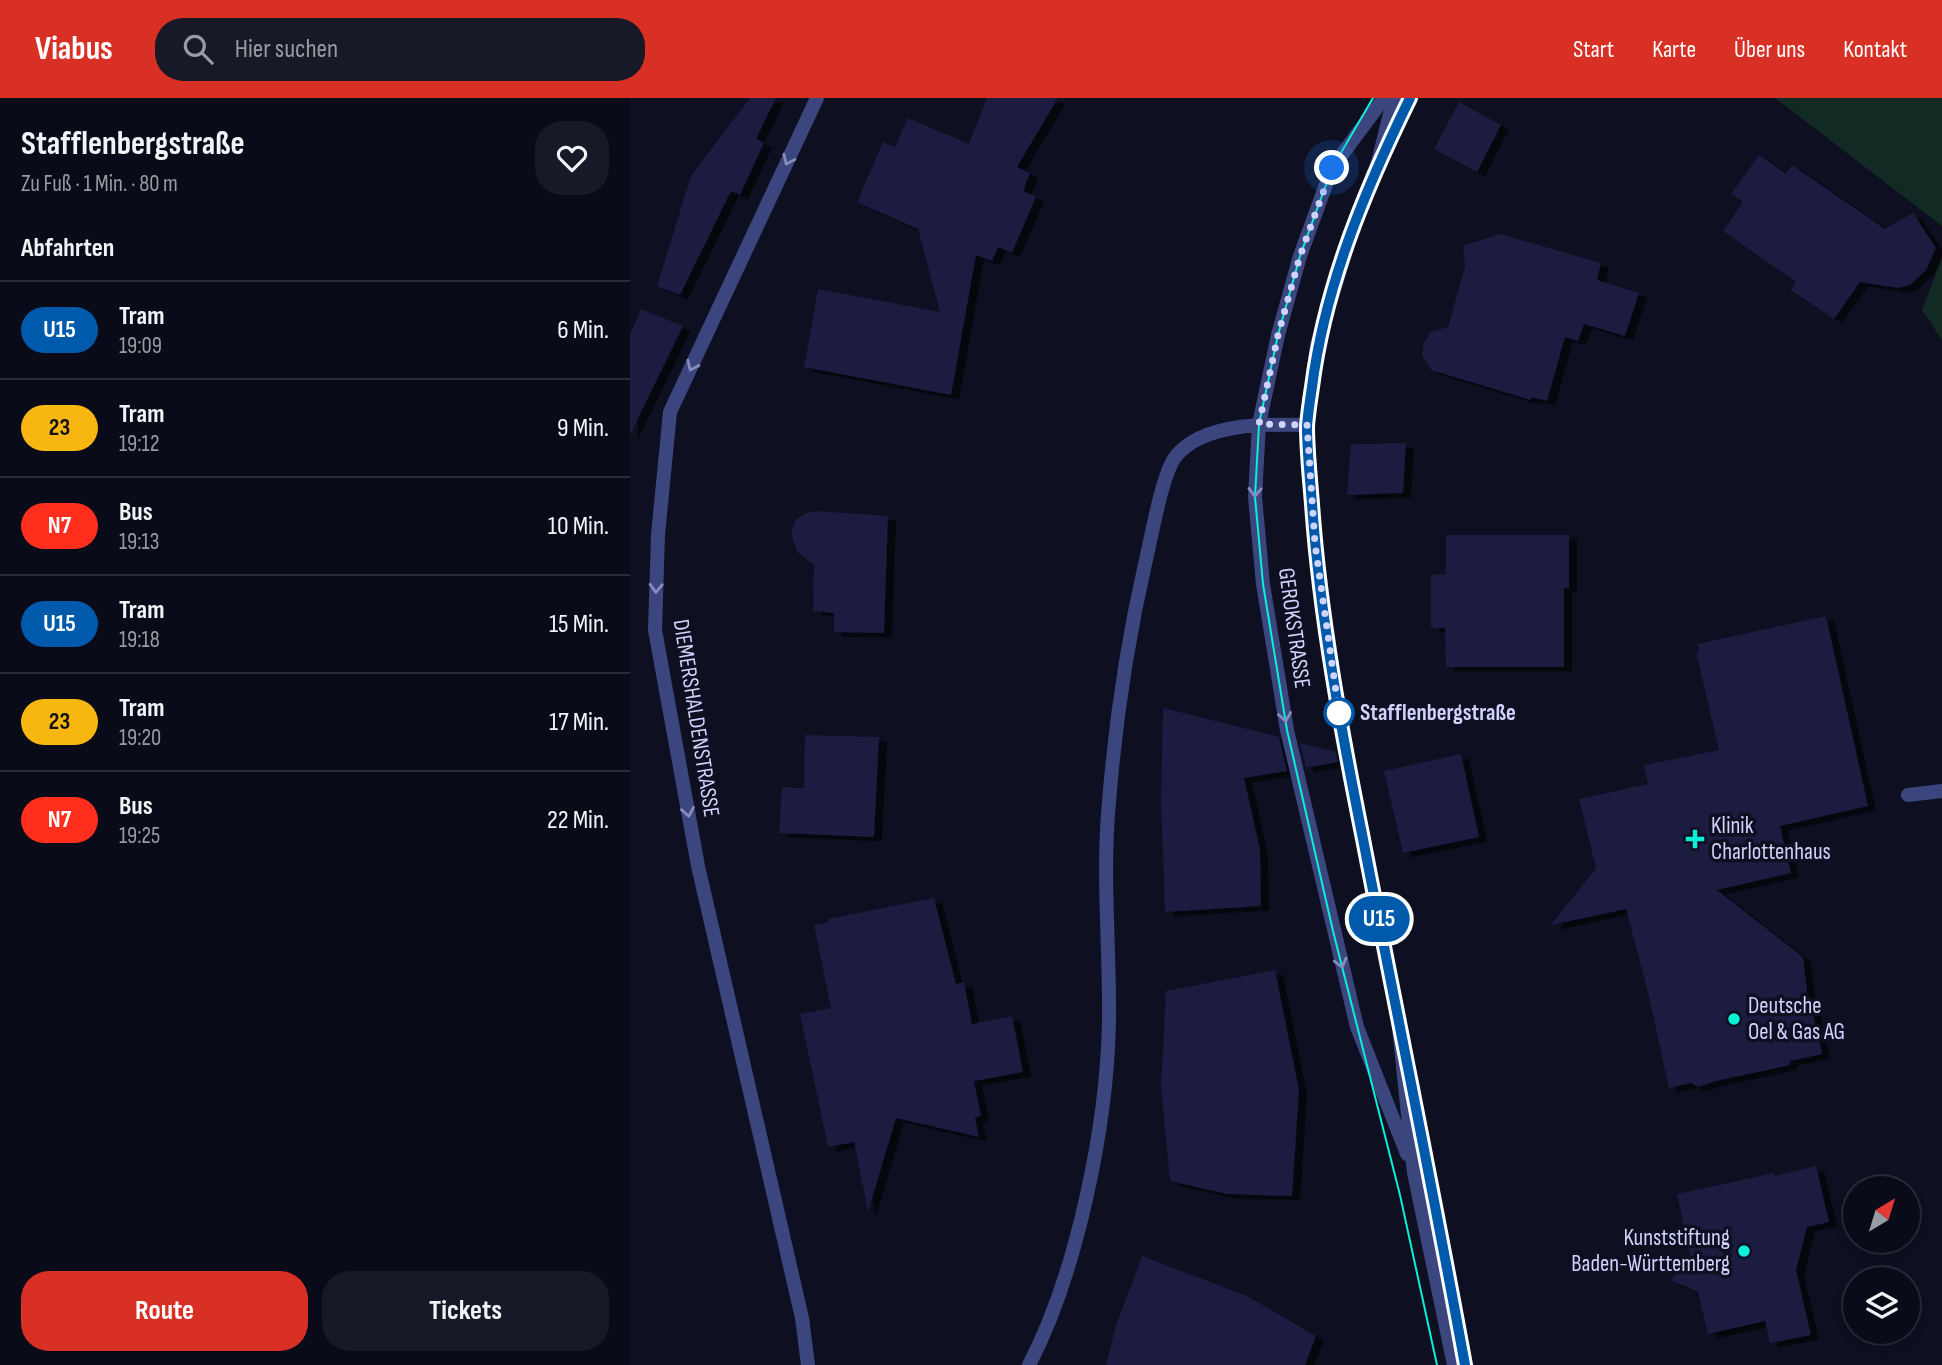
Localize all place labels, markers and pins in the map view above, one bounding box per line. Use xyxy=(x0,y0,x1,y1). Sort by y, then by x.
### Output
marker: Stafflenbergstraße xyxy=(1324,698,1354,728)
place label: Stafflenbergstraße xyxy=(1360,699,1516,727)
place label: Klinik Charlottenhaus xyxy=(1711,812,1831,866)
marker: Klinik Charlottenhaus xyxy=(1685,829,1705,849)
place label: Deutsche Oel & Gas AG xyxy=(1748,992,1845,1046)
marker: Deutsche Oel & Gas AG xyxy=(1726,1011,1742,1027)
place label: Kunststiftung Baden-Württemberg xyxy=(1571,1224,1730,1278)
marker: Kunststiftung Baden-Württemberg xyxy=(1736,1243,1752,1259)

